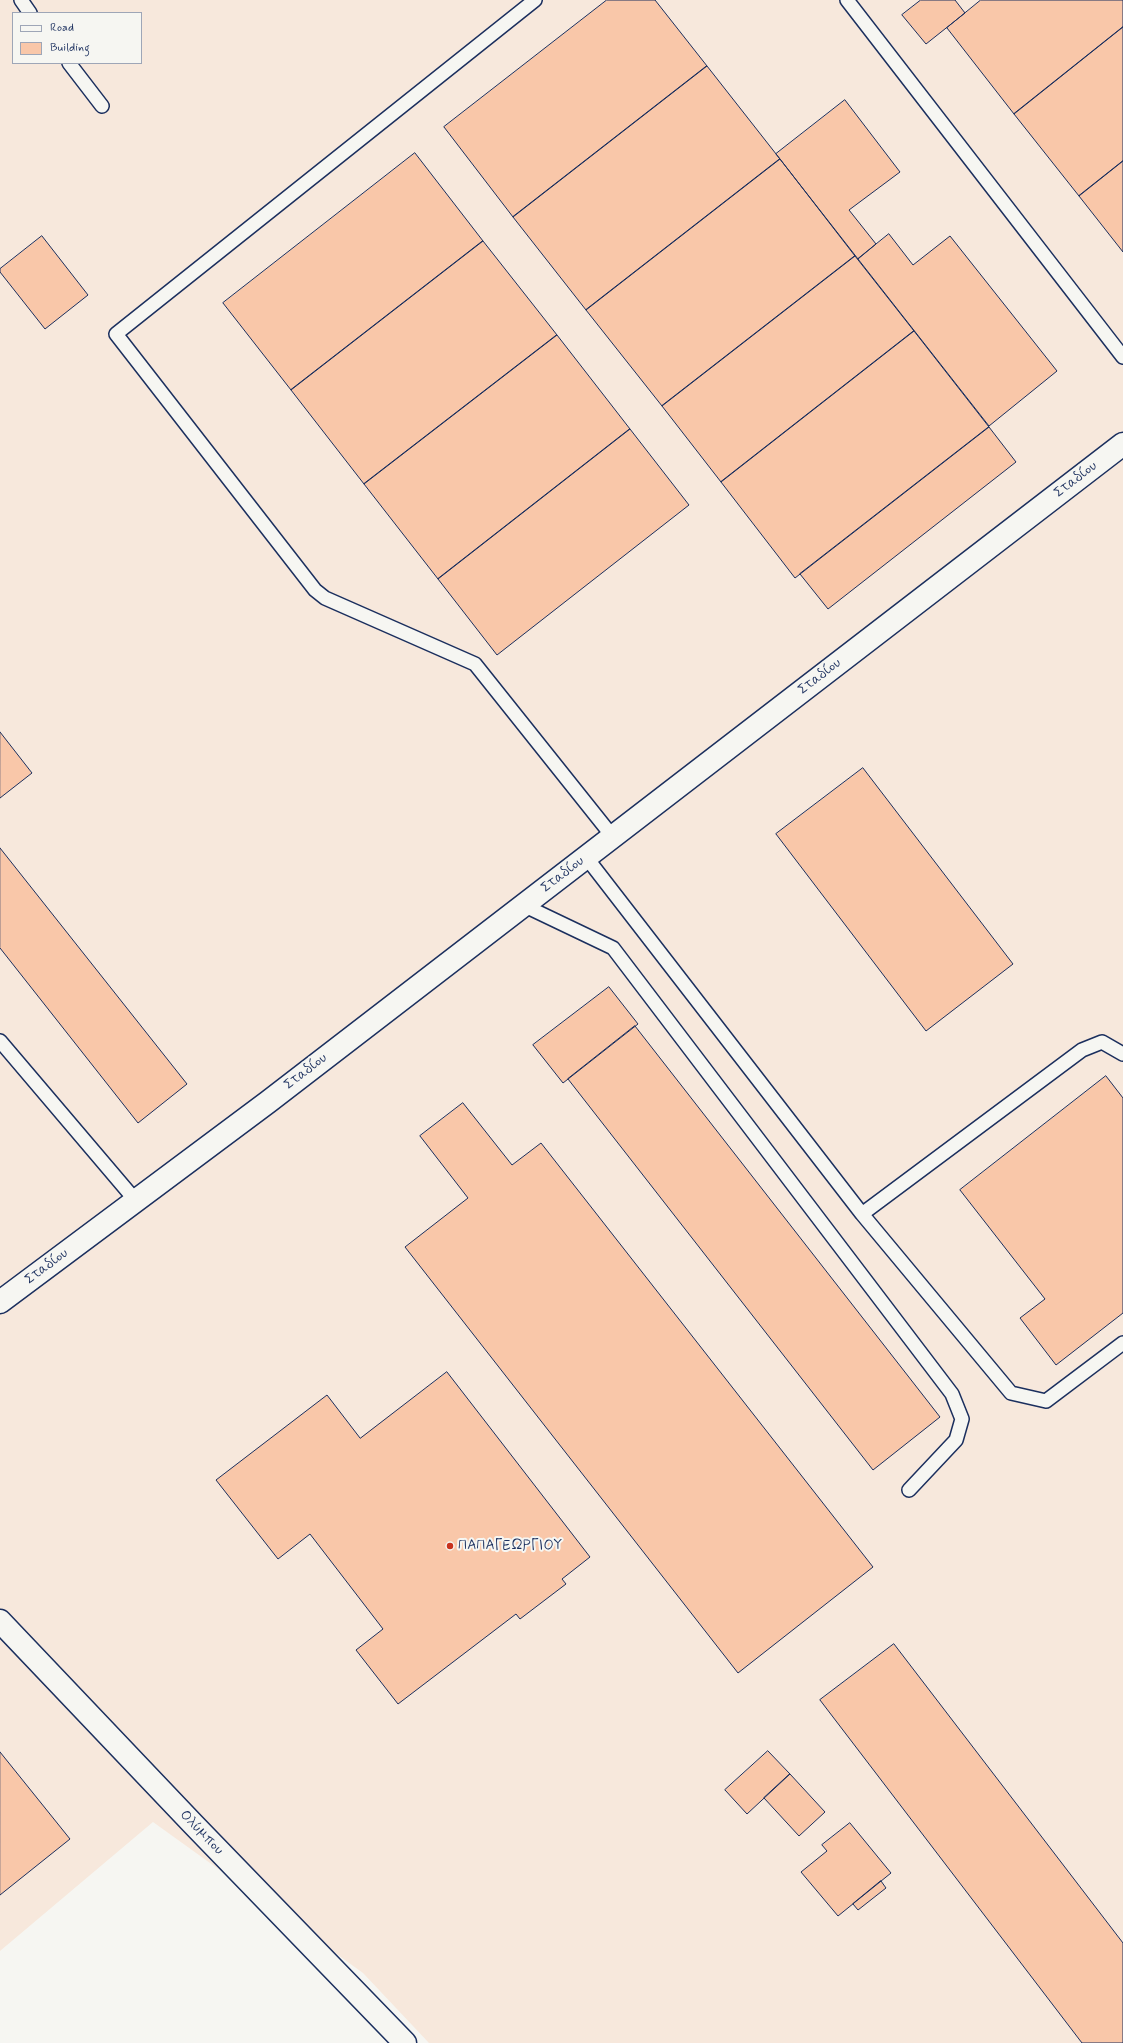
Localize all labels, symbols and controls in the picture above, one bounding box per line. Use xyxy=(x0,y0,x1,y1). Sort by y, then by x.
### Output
legend xyxy=(12,12,142,64)
text: Road xyxy=(50,20,74,36)
text: Building xyxy=(50,40,90,56)
street label: Σταδίου xyxy=(1051,458,1101,502)
street label: Σταδίου xyxy=(795,655,845,699)
street label: Σταδίου xyxy=(538,853,588,897)
street label: Σταδίου xyxy=(281,1050,331,1094)
street label: Σταδίου xyxy=(22,1245,72,1289)
place label: ΠΑΠΑΓΕΩΡΓΙΟΥ xyxy=(458,1538,562,1554)
marker: ΠΑΠΑΓΕΩΡΓΙΟΥ xyxy=(445,1541,455,1551)
street label: Ολύμπου xyxy=(176,1807,226,1859)

